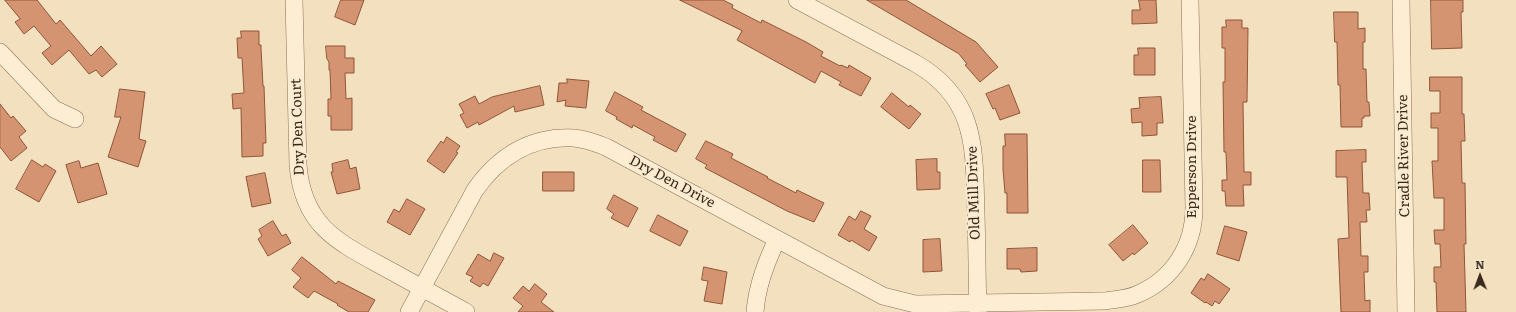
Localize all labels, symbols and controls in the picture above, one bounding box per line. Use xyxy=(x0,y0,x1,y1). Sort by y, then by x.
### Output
street label: Dry Den Court xyxy=(288,78,308,176)
street label: Cradle River Drive xyxy=(1395,95,1413,217)
street label: Epperson Drive xyxy=(1184,115,1200,219)
street label: Old Mill Drive xyxy=(964,146,984,240)
street label: Dry Den Drive xyxy=(626,152,718,212)
north arrow xyxy=(1460,256,1500,296)
text: N xyxy=(1475,256,1485,272)

